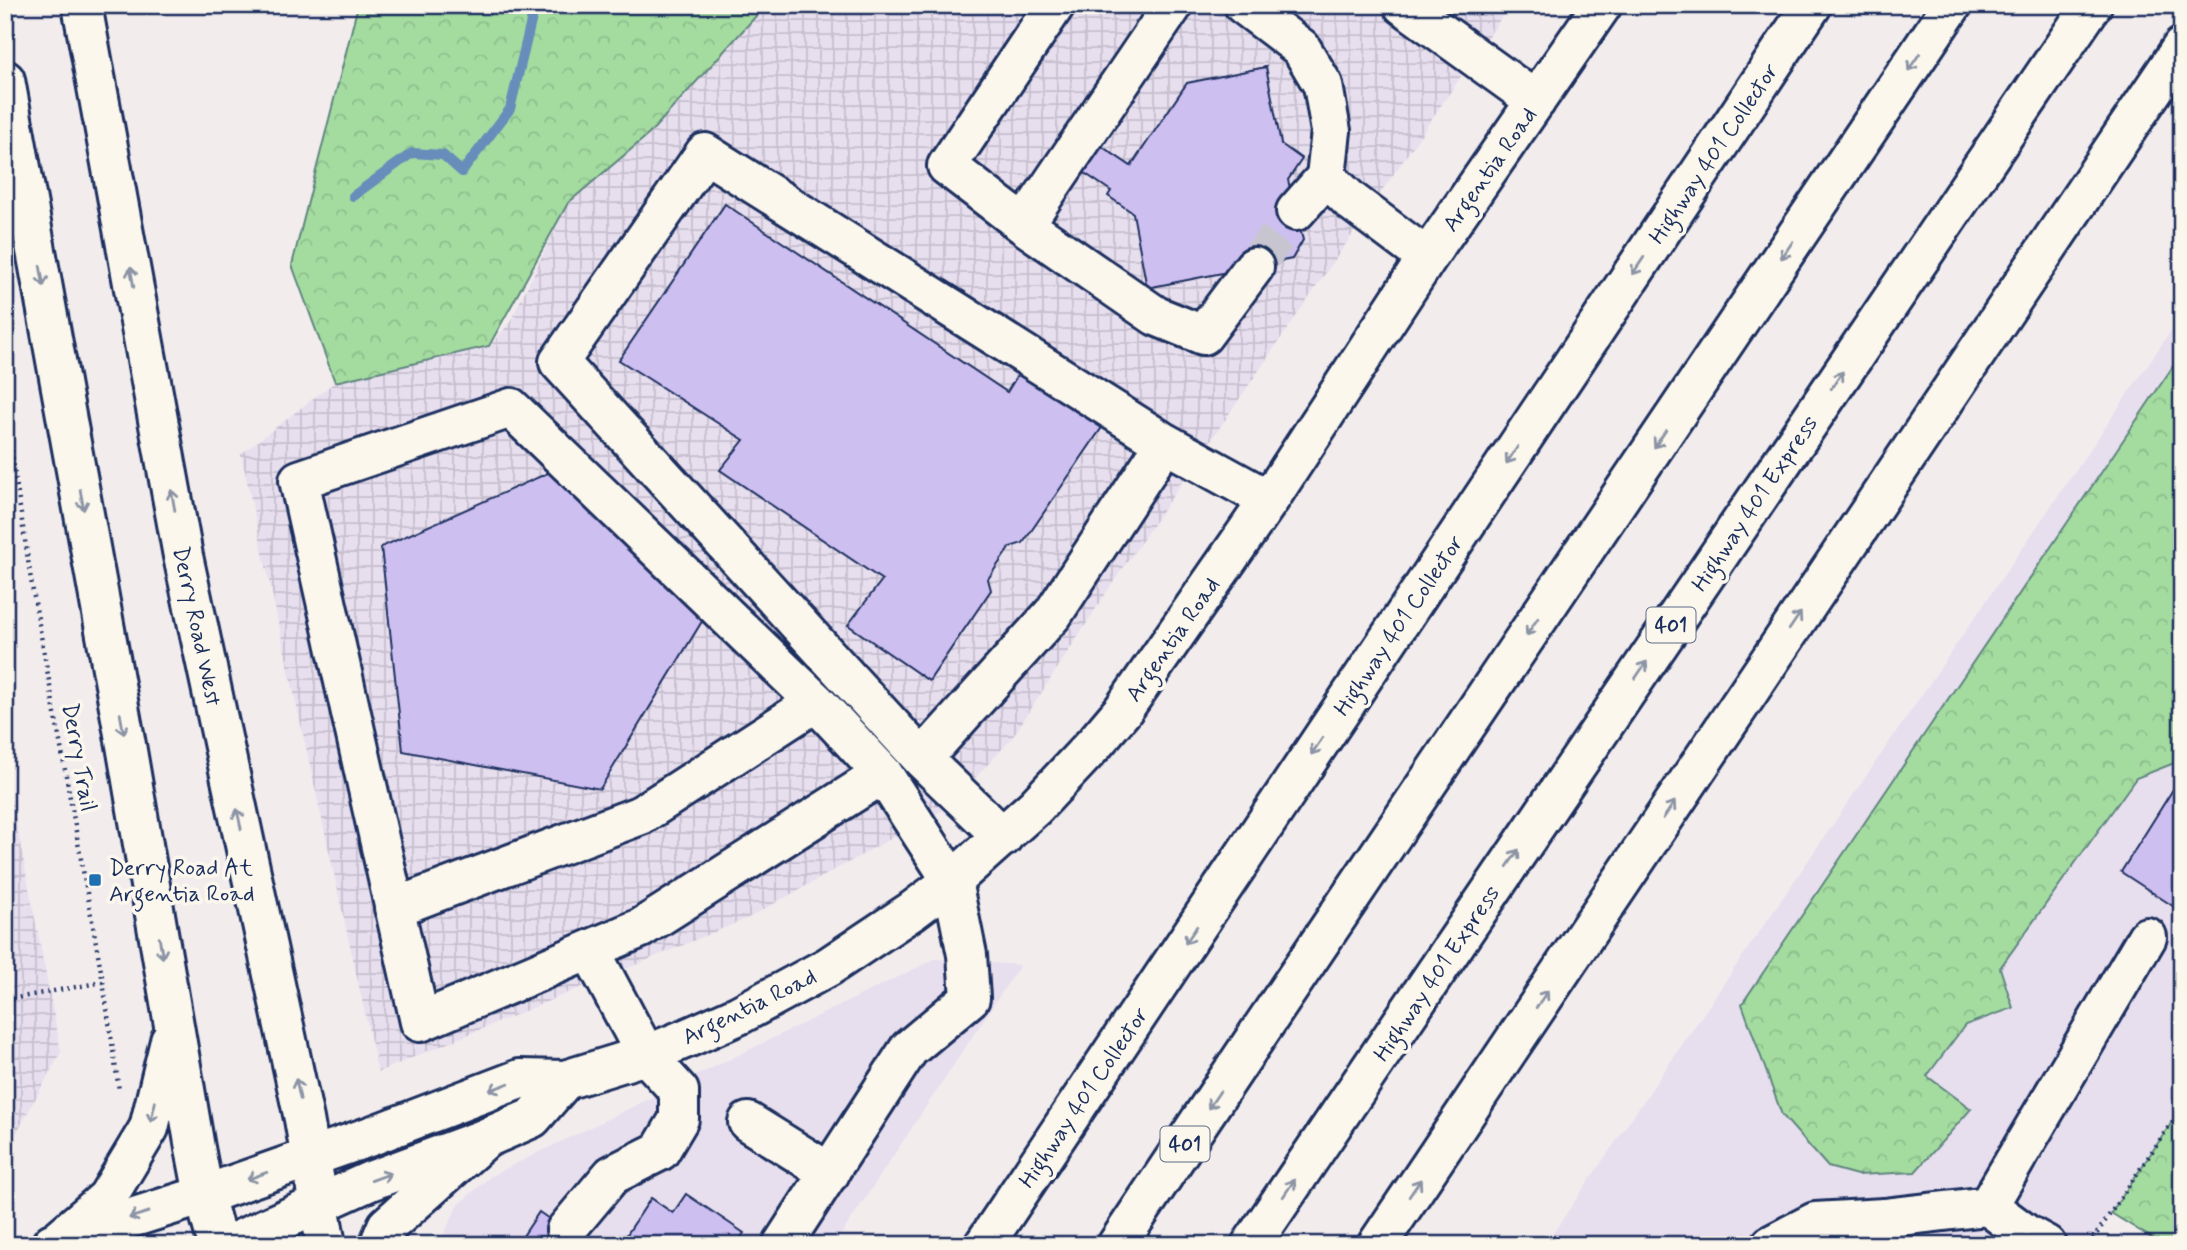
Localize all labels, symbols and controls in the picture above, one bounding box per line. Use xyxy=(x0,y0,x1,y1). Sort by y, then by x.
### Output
one-way arrow xyxy=(1907,52,1921,71)
street label: Highway 401 Collector xyxy=(1643,57,1788,252)
street label: Argentia Road xyxy=(1437,102,1546,240)
one-way arrow xyxy=(1780,240,1794,259)
one-way arrow xyxy=(1631,256,1645,275)
one-way arrow xyxy=(36,264,49,287)
one-way arrow xyxy=(125,266,138,288)
one-way arrow xyxy=(1830,371,1845,390)
street label: Highway 401 Express xyxy=(1686,410,1827,599)
one-way arrow xyxy=(1652,429,1667,448)
one-way arrow xyxy=(1504,445,1519,464)
one-way arrow xyxy=(76,488,89,511)
one-way arrow xyxy=(165,489,179,512)
street label: Highway 401 Collector xyxy=(1328,529,1473,724)
street label: Derry Road West xyxy=(165,544,228,709)
street label: Argentia Road xyxy=(1120,572,1229,710)
road number: 401 xyxy=(1646,608,1696,642)
one-way arrow xyxy=(1788,612,1802,631)
one-way arrow xyxy=(1525,617,1539,637)
one-way arrow xyxy=(1634,661,1648,680)
street label: Derry Trail xyxy=(54,701,102,814)
one-way arrow xyxy=(116,712,129,735)
one-way arrow xyxy=(1310,736,1324,755)
one-way arrow xyxy=(1661,801,1676,820)
one-way arrow xyxy=(232,808,246,831)
one-way arrow xyxy=(1506,849,1520,868)
place label: Derry Road At Argentia Road xyxy=(109,854,255,912)
marker: Derry Road At Argentia Road xyxy=(87,872,103,888)
street label: Highway 401 Express xyxy=(1368,880,1509,1069)
one-way arrow xyxy=(1184,925,1198,944)
one-way arrow xyxy=(155,936,168,959)
street label: Argentia Road xyxy=(678,962,823,1055)
one-way arrow xyxy=(1535,990,1549,1009)
street label: Highway 401 Collector xyxy=(1013,1001,1158,1196)
one-way arrow xyxy=(290,1078,304,1101)
one-way arrow xyxy=(488,1082,510,1095)
one-way arrow xyxy=(1207,1089,1221,1109)
one-way arrow xyxy=(146,1100,159,1123)
road number: 401 xyxy=(1160,1126,1210,1162)
one-way arrow xyxy=(247,1170,269,1183)
one-way arrow xyxy=(369,1170,391,1182)
one-way arrow xyxy=(1282,1179,1296,1198)
one-way arrow xyxy=(1408,1179,1422,1198)
one-way arrow xyxy=(129,1210,151,1223)

